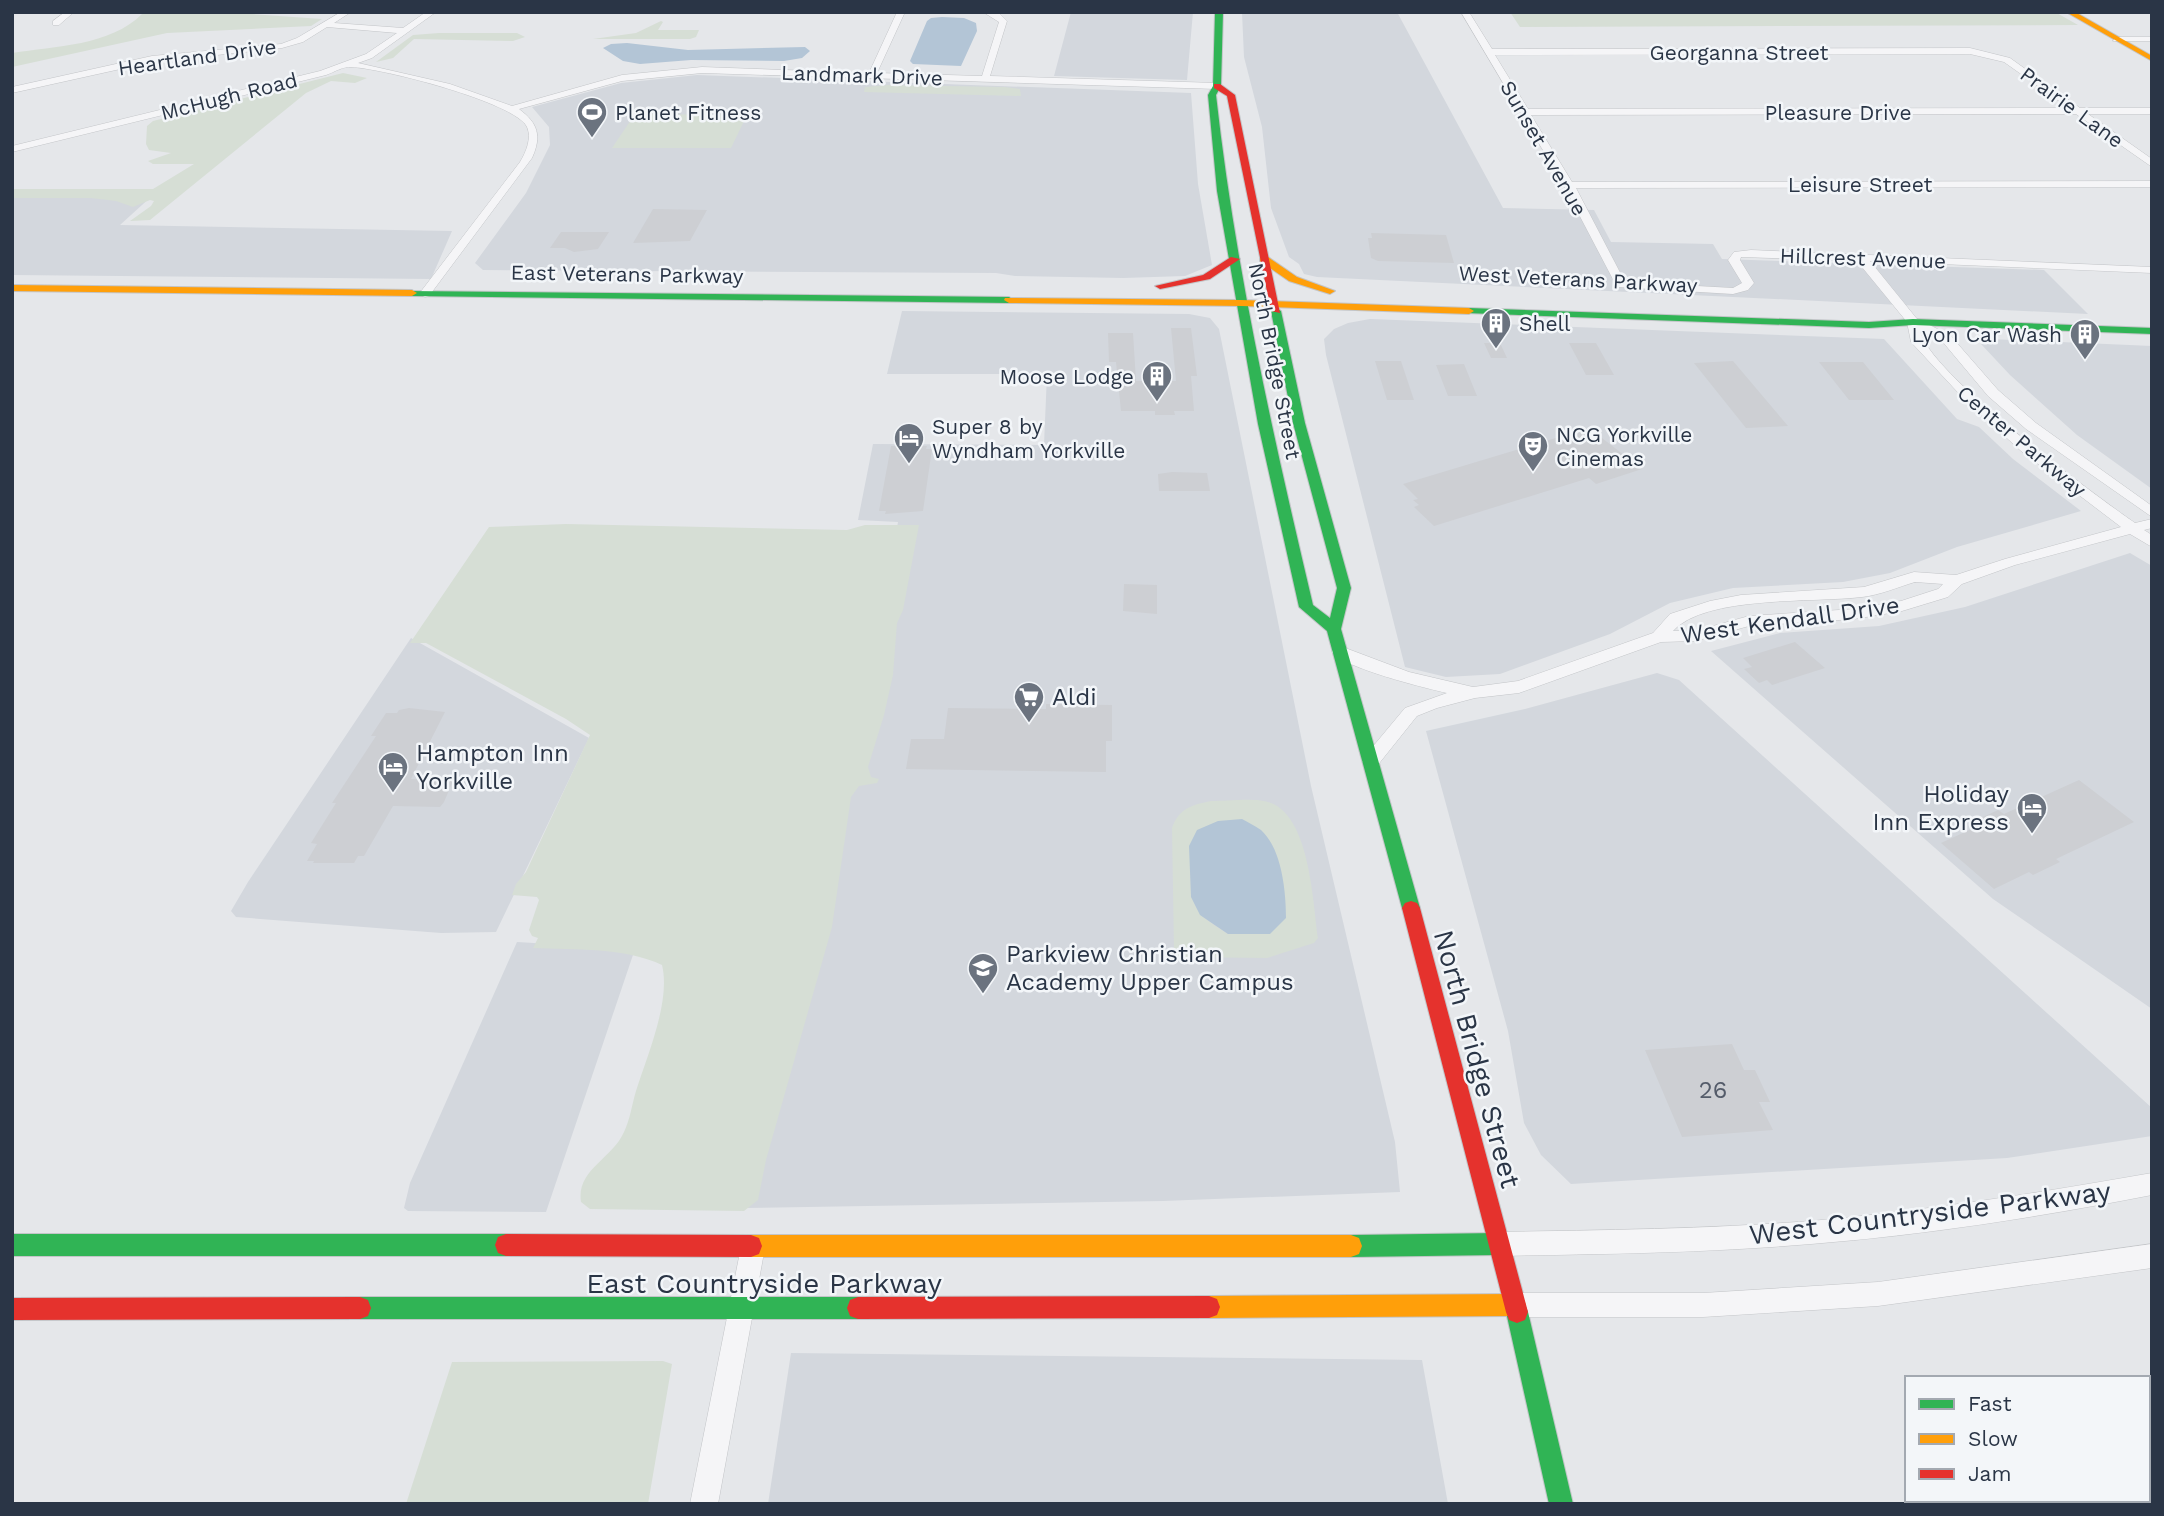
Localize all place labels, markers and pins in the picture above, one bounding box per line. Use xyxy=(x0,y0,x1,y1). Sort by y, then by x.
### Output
sports icon: Planet Fitness xyxy=(575,95,609,139)
place label: Planet Fitness xyxy=(615,100,761,125)
building icon: Shell xyxy=(1479,306,1513,350)
place label: Shell xyxy=(1519,311,1571,336)
building icon: Lyon Car Wash xyxy=(2068,317,2102,361)
place label: Lyon Car Wash xyxy=(1911,322,2062,347)
building icon: Moose Lodge xyxy=(1140,359,1174,403)
place label: Moose Lodge xyxy=(999,364,1134,389)
place label: Super 8 by Wyndham Yorkville xyxy=(932,414,1125,463)
hotel icon: Super 8 by Wyndham Yorkville xyxy=(892,421,926,465)
place label: NCG Yorkville Cinemas xyxy=(1556,422,1692,471)
theatre icon: NCG Yorkville Cinemas xyxy=(1516,429,1550,473)
supermarket icon: Aldi xyxy=(1012,680,1046,724)
place label: Aldi xyxy=(1052,683,1097,711)
place label: Hampton Inn Yorkville xyxy=(416,739,569,795)
hotel icon: Hampton Inn Yorkville xyxy=(376,750,410,794)
place label: Holiday Inn Express xyxy=(1872,780,2010,836)
hotel icon: Holiday Inn Express xyxy=(2015,791,2049,835)
place label: Parkview Christian Academy Upper Campus xyxy=(1006,940,1294,996)
school or university icon: Parkview Christian Academy Upper Campus xyxy=(966,951,1000,995)

